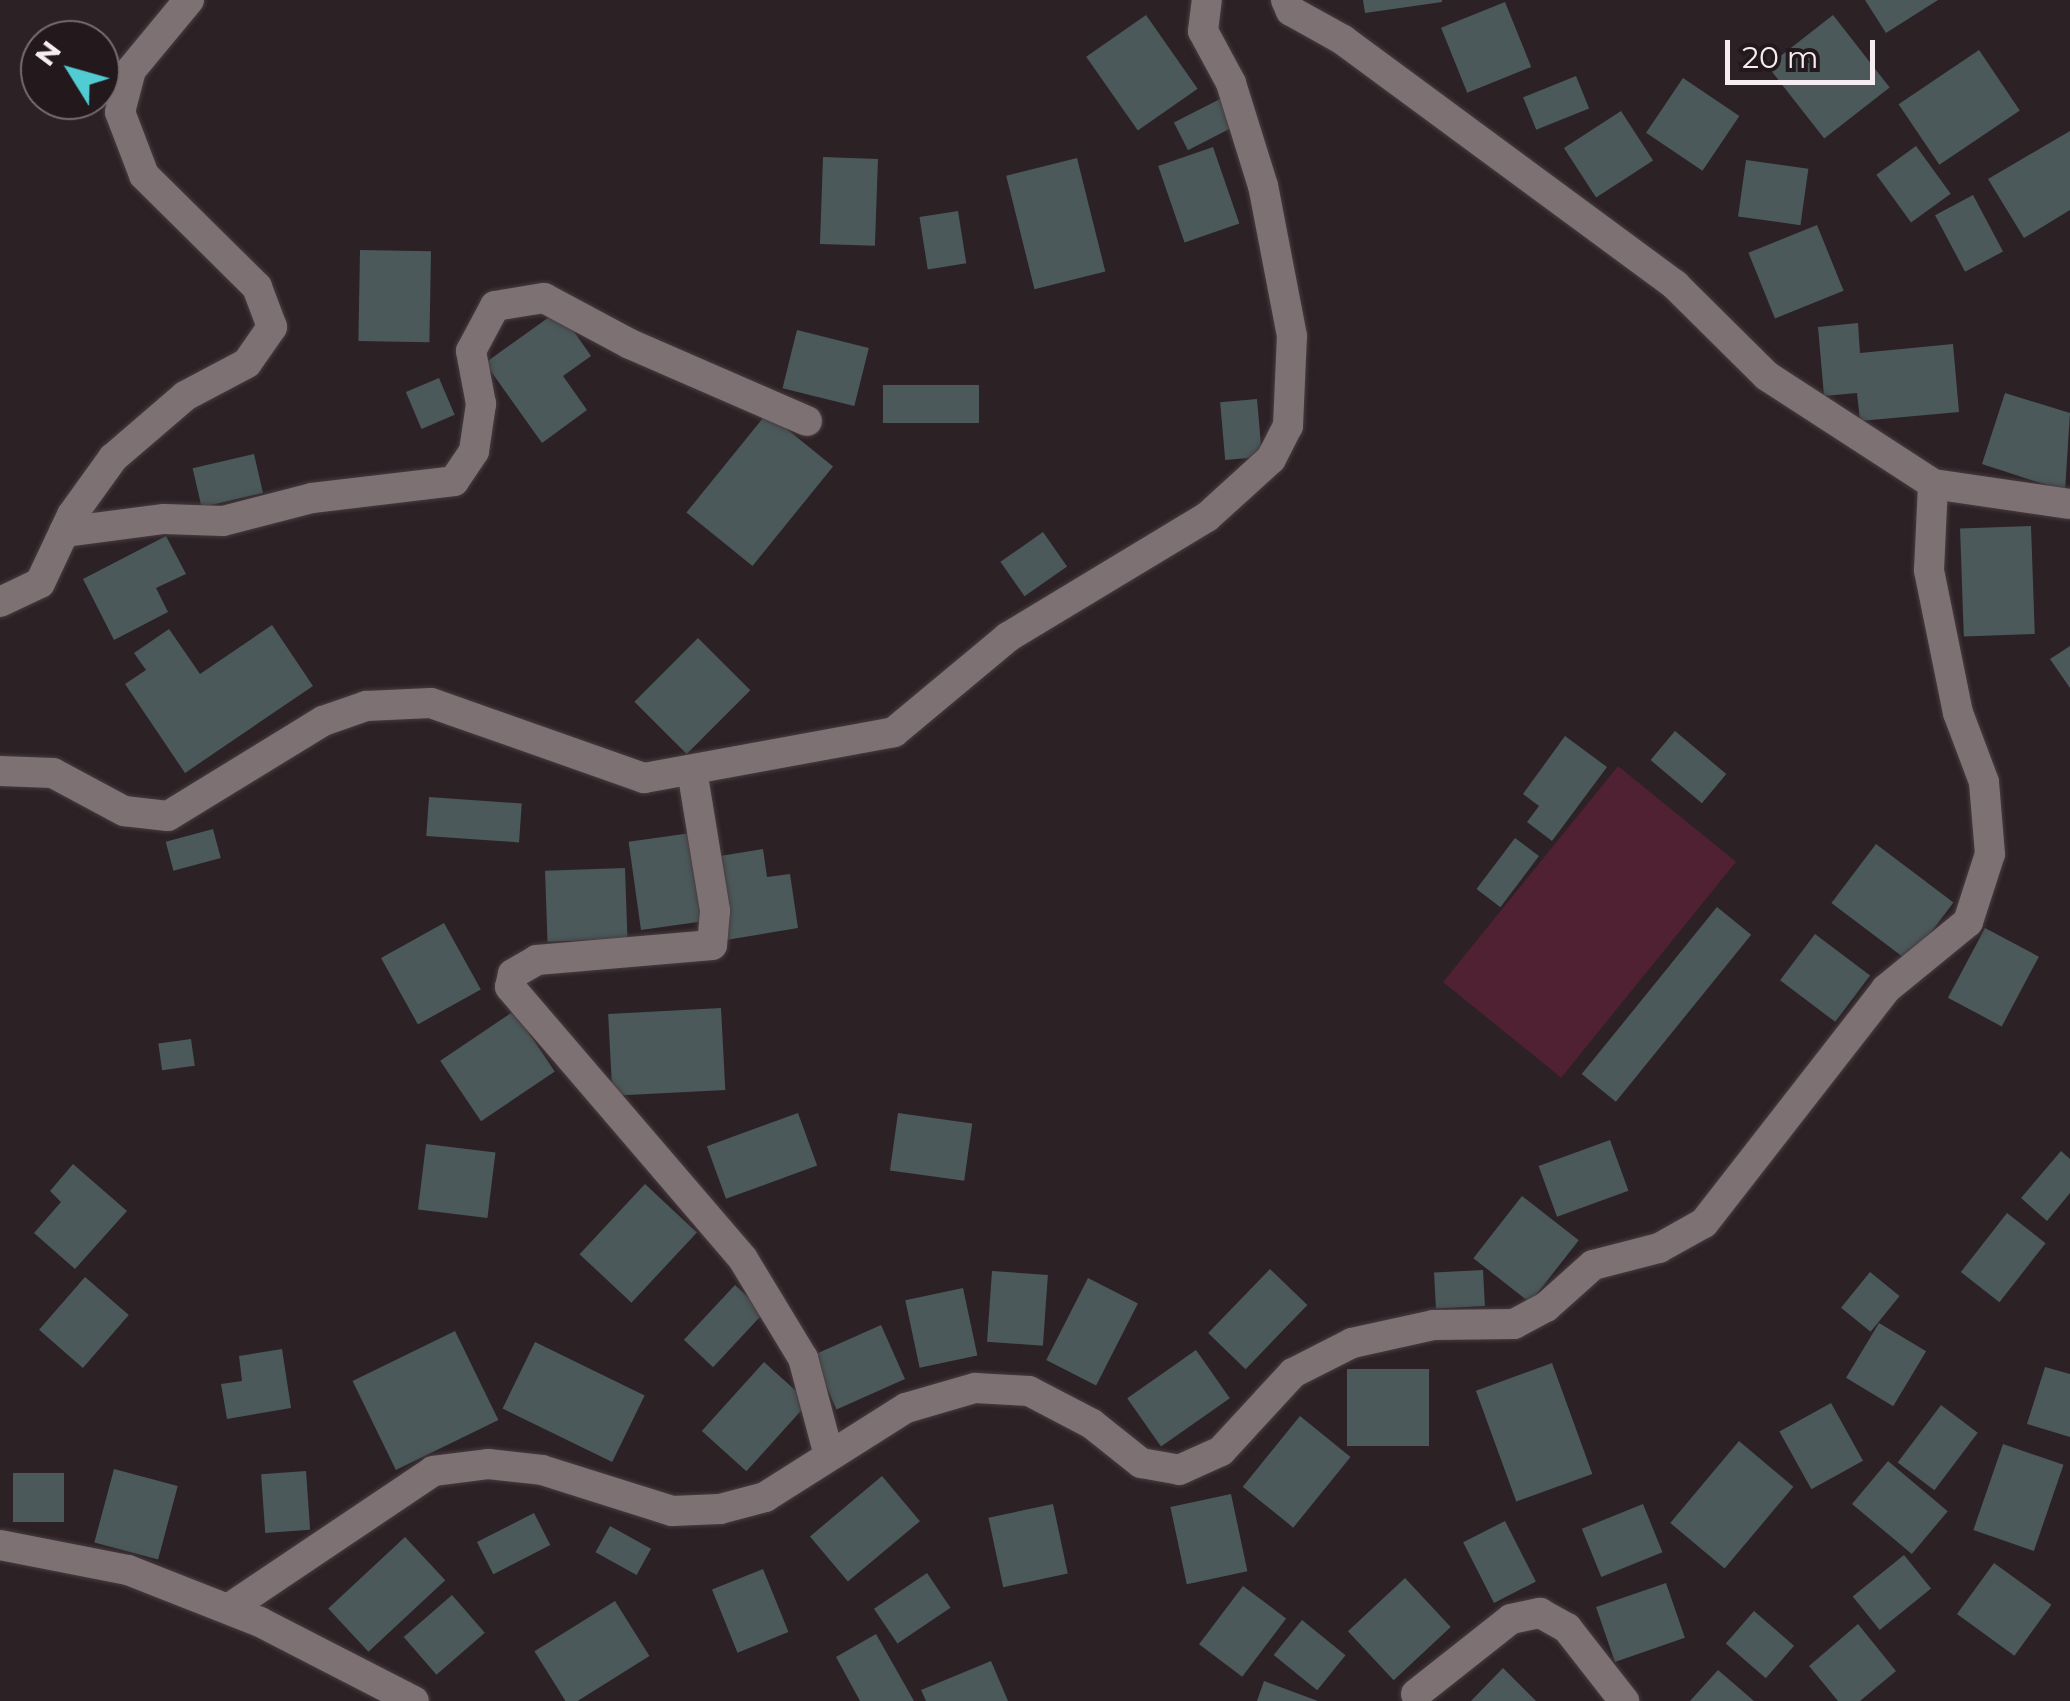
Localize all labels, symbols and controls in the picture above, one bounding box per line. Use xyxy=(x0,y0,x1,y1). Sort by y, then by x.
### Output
north arrow xyxy=(20,20,120,120)
scale bar xyxy=(1730,20,1880,82)
text: N xyxy=(27,34,68,72)
text: 20 m xyxy=(1742,39,1819,76)

